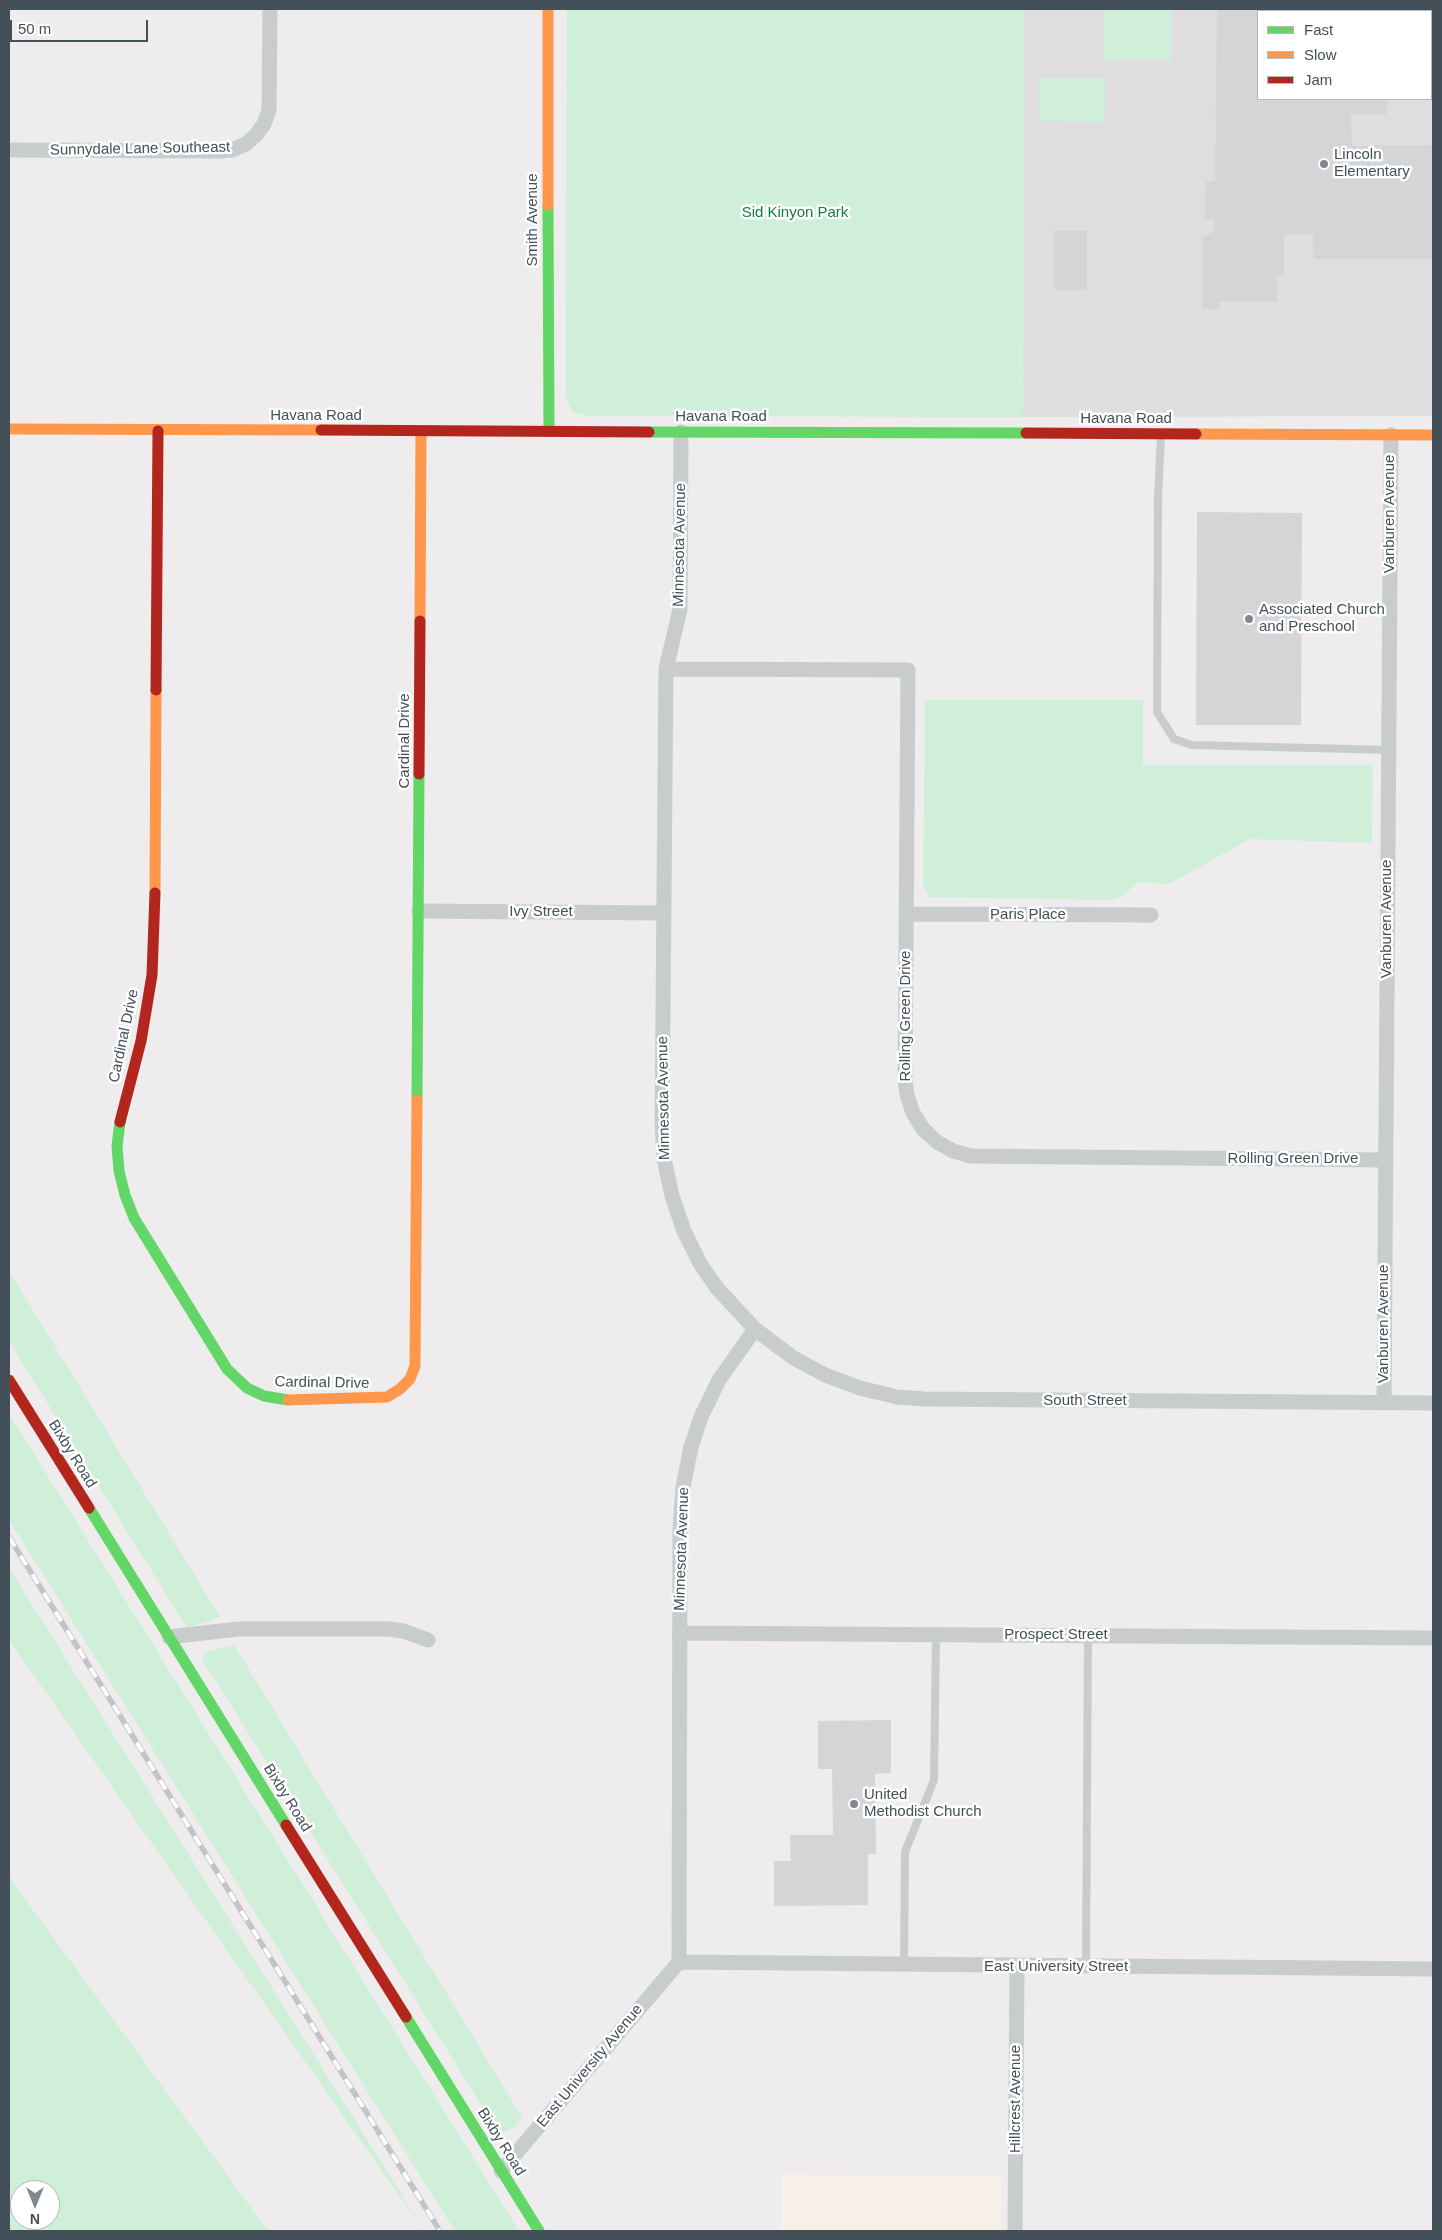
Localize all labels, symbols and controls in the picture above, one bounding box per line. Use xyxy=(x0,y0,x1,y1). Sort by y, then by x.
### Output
scale bar xyxy=(12,10,150,42)
legend xyxy=(1257,10,1432,100)
text: 50 m xyxy=(18,20,51,37)
text: Fast xyxy=(1304,21,1333,38)
text: Slow xyxy=(1304,46,1337,63)
text: Jam xyxy=(1304,71,1332,88)
street label: Sunnydale Lane Southeast xyxy=(50,138,230,160)
place label: Lincoln Elementary xyxy=(1334,146,1410,181)
marker: Lincoln Elementary xyxy=(1318,158,1330,170)
street label: Smith Avenue xyxy=(524,173,542,267)
park label: Sid Kinyon Park xyxy=(742,204,848,222)
street label: Havana Road xyxy=(270,407,362,425)
street label: Havana Road xyxy=(675,408,767,426)
street label: Havana Road xyxy=(1080,410,1172,428)
street label: Vanburen Avenue xyxy=(1381,455,1399,573)
street label: Minnesota Avenue xyxy=(670,483,690,607)
place label: Associated Church and Preschool xyxy=(1259,601,1385,636)
marker: Associated Church and Preschool xyxy=(1243,613,1255,625)
street label: Cardinal Drive xyxy=(396,693,414,789)
street label: Vanburen Avenue xyxy=(1378,860,1396,978)
street label: Ivy Street xyxy=(509,903,573,921)
street label: Paris Place xyxy=(990,906,1066,924)
street label: Rolling Green Drive xyxy=(897,951,915,1081)
street label: Cardinal Drive xyxy=(105,988,143,1084)
street label: Minnesota Avenue xyxy=(654,1036,674,1160)
street label: Rolling Green Drive xyxy=(1228,1150,1358,1168)
street label: Vanburen Avenue xyxy=(1375,1265,1393,1383)
street label: Cardinal Drive xyxy=(274,1373,370,1393)
street label: South Street xyxy=(1043,1392,1127,1410)
street label: Bixby Road xyxy=(44,1417,100,1491)
street label: Minnesota Avenue xyxy=(671,1487,693,1611)
street label: Prospect Street xyxy=(1004,1626,1108,1644)
street label: Bixby Road xyxy=(259,1761,315,1835)
place label: United Methodist Church xyxy=(864,1786,982,1821)
marker: United Methodist Church xyxy=(848,1798,860,1810)
street label: East University Street xyxy=(984,1958,1128,1976)
street label: East University Avenue xyxy=(533,2001,647,2131)
street label: Hillcrest Avenue xyxy=(1007,2045,1025,2153)
street label: Bixby Road xyxy=(473,2105,529,2179)
north arrow xyxy=(10,2180,60,2230)
text: N xyxy=(30,2211,40,2227)

